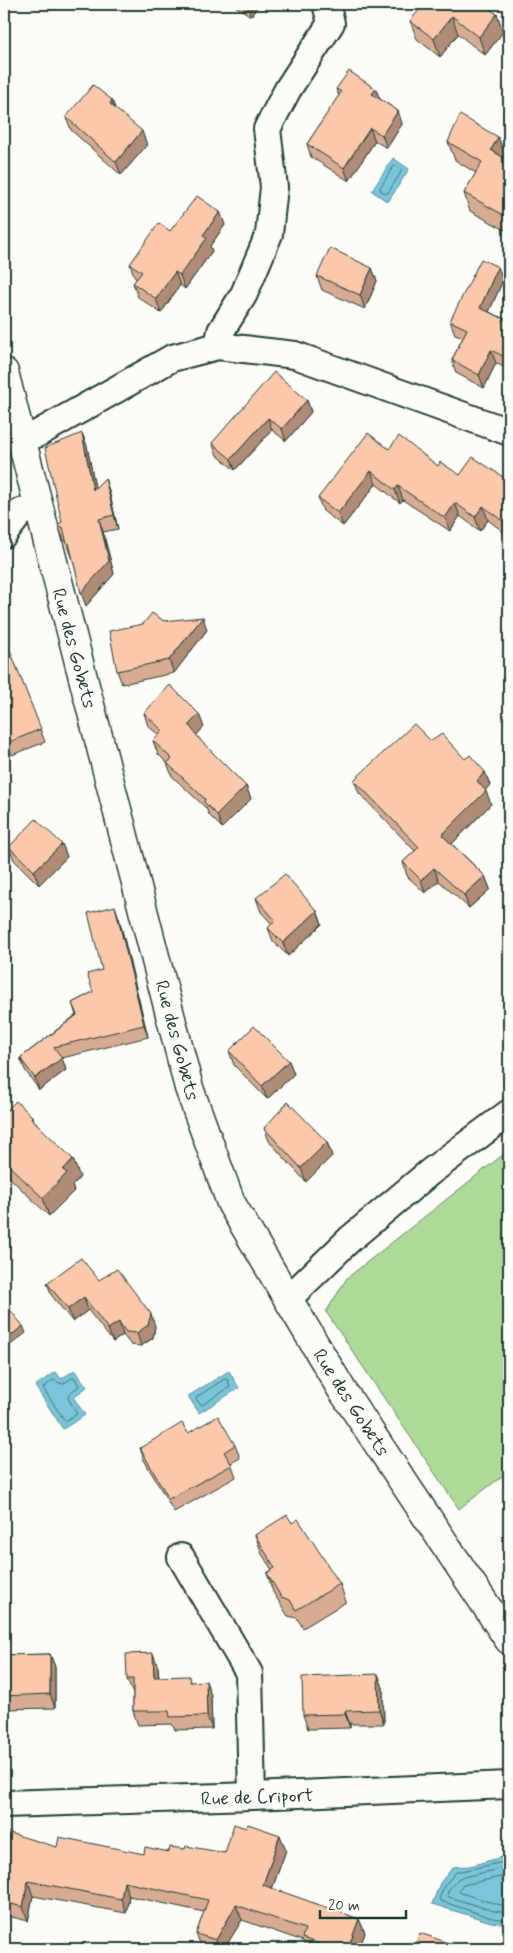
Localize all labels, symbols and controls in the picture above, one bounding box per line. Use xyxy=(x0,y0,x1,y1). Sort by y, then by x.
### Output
street label: Rue des Gobets xyxy=(46,586,102,711)
street label: Rue des Gobets xyxy=(149,978,205,1103)
street label: Rue des Gobets xyxy=(307,1344,395,1461)
street label: Rue de Criport xyxy=(200,1783,314,1812)
scale bar xyxy=(320,1888,407,1920)
text: 20 m xyxy=(328,1896,360,1916)

